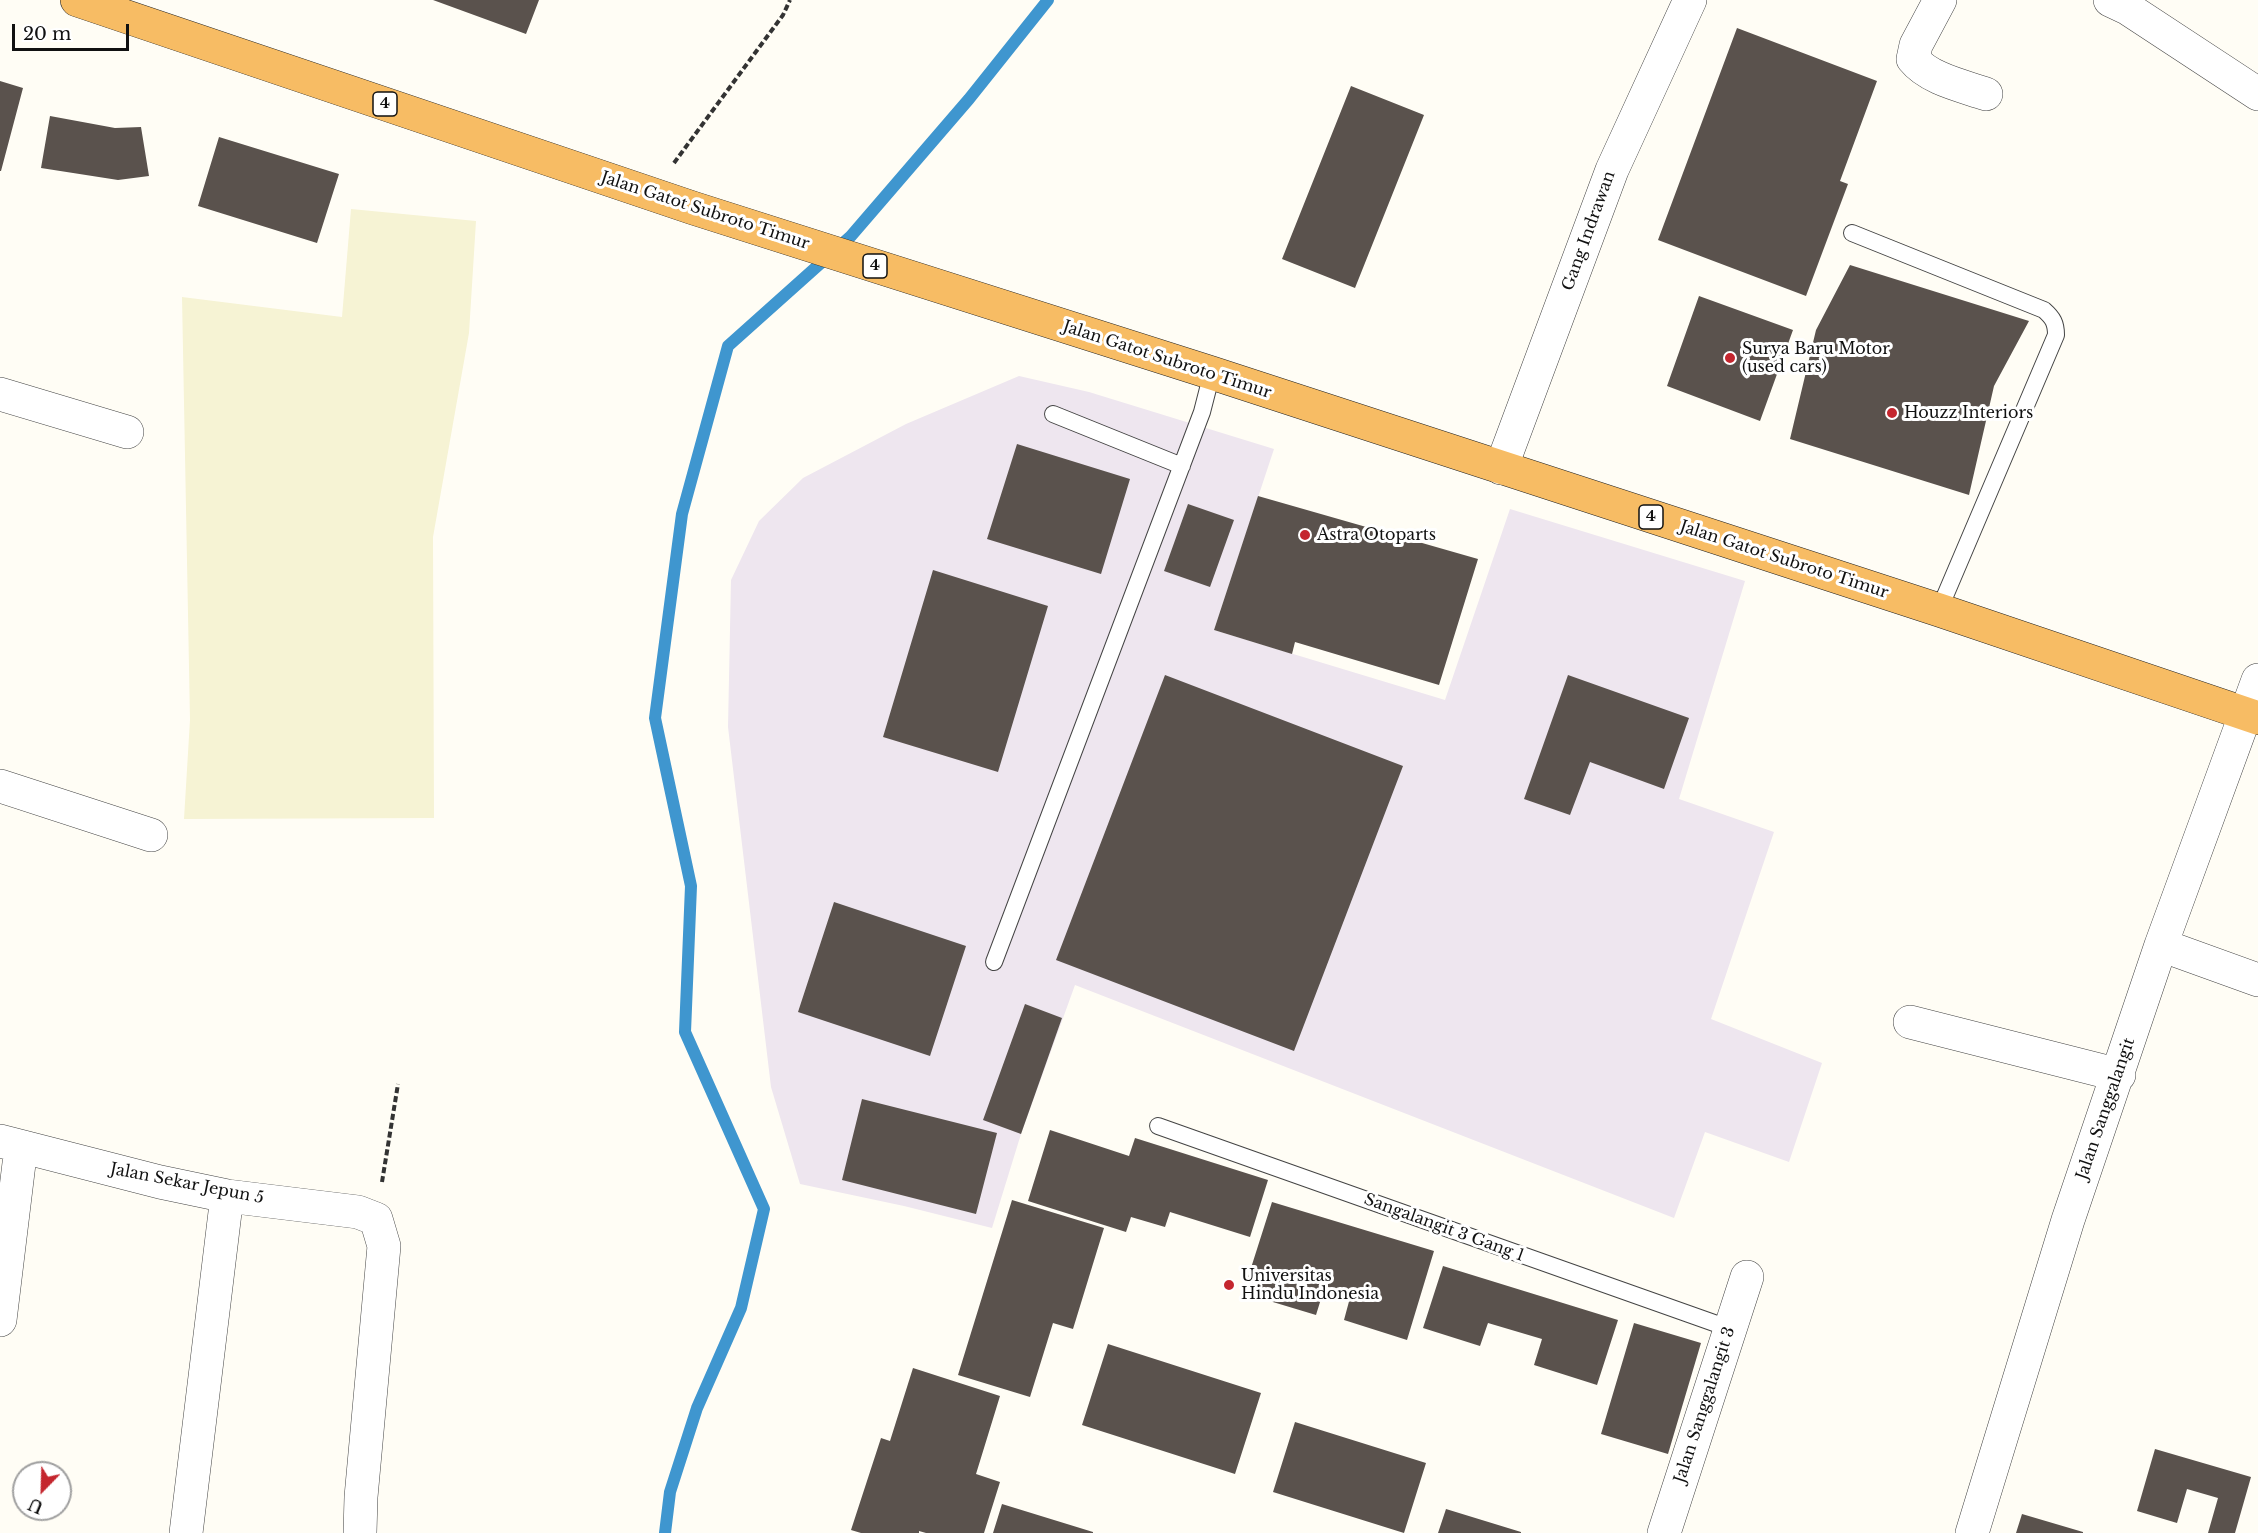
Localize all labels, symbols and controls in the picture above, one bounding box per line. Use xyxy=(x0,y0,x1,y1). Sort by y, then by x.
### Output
scale bar xyxy=(15,12,132,50)
text: 20 m xyxy=(23,23,71,45)
road number: 4 xyxy=(373,92,397,116)
street label: Jalan Gatot Subroto Timur xyxy=(598,168,812,254)
street label: Gang Indrawan xyxy=(1558,169,1620,293)
road number: 4 xyxy=(863,254,887,278)
street label: Jalan Gatot Subroto Timur xyxy=(1060,317,1274,403)
place label: Surya Baru Motor (used cars) xyxy=(1742,339,1890,377)
marker: Surya Baru Motor (used cars) xyxy=(1723,351,1737,365)
place label: Houzz Interiors xyxy=(1904,403,2033,423)
marker: Houzz Interiors xyxy=(1885,406,1899,420)
road number: 4 xyxy=(1639,505,1663,529)
street label: Jalan Gatot Subroto Timur xyxy=(1677,517,1891,603)
place label: Astra Otoparts xyxy=(1317,525,1436,545)
marker: Astra Otoparts xyxy=(1298,528,1312,542)
street label: Jalan Sanggalangit xyxy=(2073,1036,2139,1182)
street label: Jalan Sekar Jepun 5 xyxy=(109,1160,265,1208)
street label: Sangalangit 3 Gang 1 xyxy=(1361,1190,1527,1266)
place label: Universitas Hindu Indonesia xyxy=(1241,1266,1379,1304)
marker: Universitas Hindu Indonesia xyxy=(1222,1278,1236,1292)
street label: Jalan Sanggalangit 3 xyxy=(1671,1324,1739,1486)
north arrow xyxy=(12,1461,72,1521)
text: U xyxy=(25,1494,46,1518)

